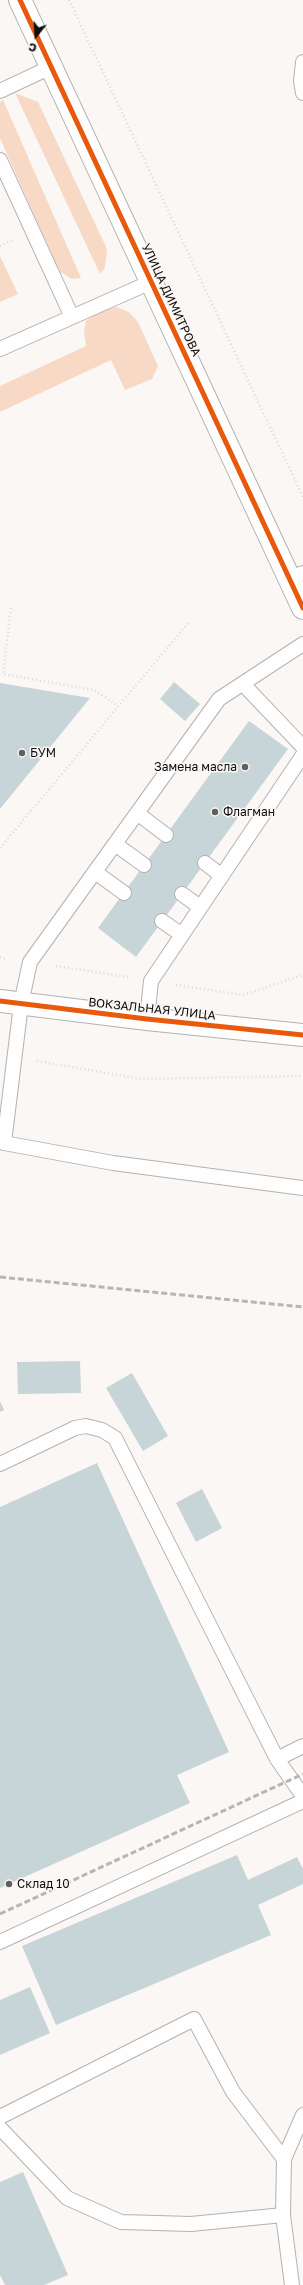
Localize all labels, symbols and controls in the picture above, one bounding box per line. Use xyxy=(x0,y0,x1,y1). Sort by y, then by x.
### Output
north arrow xyxy=(16,16,56,56)
text: С xyxy=(27,41,38,55)
street label: УЛИЦА ДИМИТРОВА xyxy=(138,241,204,359)
place label: БУМ xyxy=(30,746,56,760)
marker: БУМ xyxy=(17,748,27,758)
place label: Замена масла xyxy=(154,760,237,774)
marker: Замена масла xyxy=(240,762,250,772)
place label: Флагман xyxy=(223,805,275,819)
marker: Флагман xyxy=(210,807,220,817)
street label: ВОКЗАЛЬНАЯ УЛИЦА xyxy=(88,995,216,1023)
place label: Склад 10 xyxy=(17,1877,70,1891)
marker: Склад 10 xyxy=(4,1879,14,1889)

